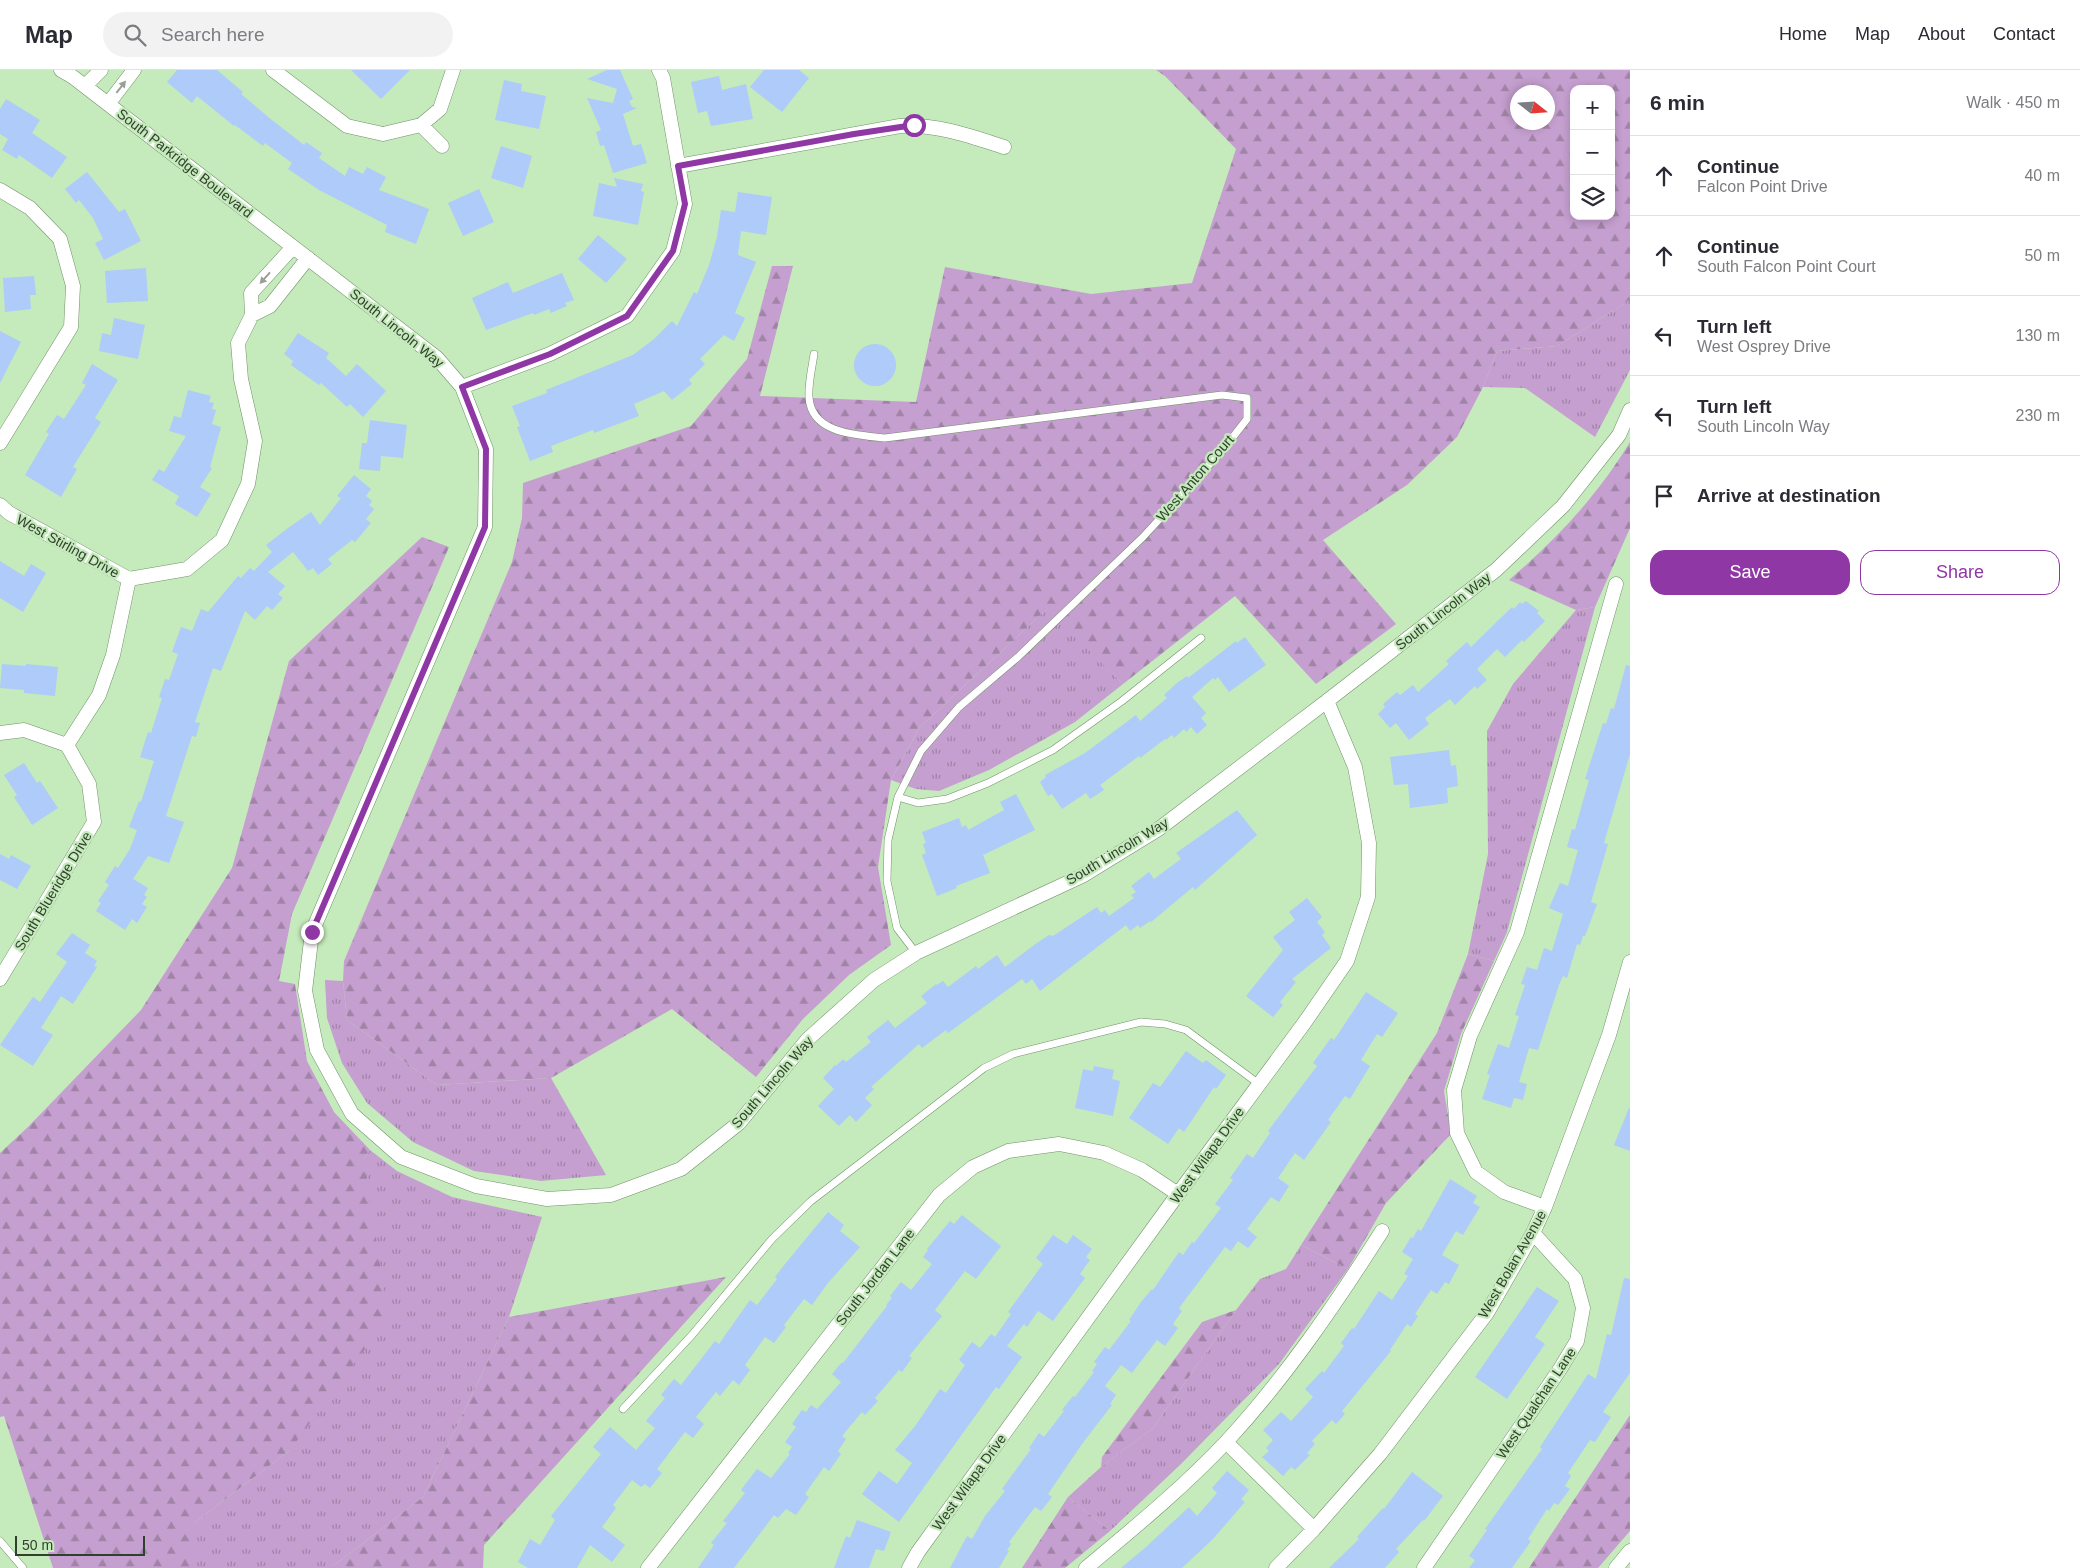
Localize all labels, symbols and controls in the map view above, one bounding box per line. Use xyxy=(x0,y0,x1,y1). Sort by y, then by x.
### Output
search box xyxy=(103,12,453,57)
text: Map xyxy=(25,21,73,48)
icon: search xyxy=(121,21,149,49)
text: Search here xyxy=(161,24,265,45)
text: Home xyxy=(1779,24,1827,44)
text: Map xyxy=(1855,24,1890,44)
text: About xyxy=(1918,24,1965,44)
text: Contact xyxy=(1993,24,2055,44)
one-way arrow xyxy=(115,81,126,94)
north arrow xyxy=(1510,85,1555,130)
map controls xyxy=(1570,85,1615,220)
button: + xyxy=(1570,85,1615,130)
text: 6 min xyxy=(1650,91,1705,114)
text: Walk · 450 m xyxy=(1966,94,2060,111)
street label: South Parkridge Boulevard xyxy=(114,105,256,221)
route start xyxy=(903,114,926,137)
button: − xyxy=(1570,130,1615,175)
text: Continue xyxy=(1697,156,1779,177)
icon: ahead xyxy=(1650,162,1678,190)
text: 40 m xyxy=(2024,167,2060,184)
button: layers xyxy=(1570,175,1615,220)
text: Falcon Point Drive xyxy=(1697,178,1828,195)
text: Continue xyxy=(1697,236,1779,257)
icon: ahead xyxy=(1650,242,1678,270)
text: 50 m xyxy=(2024,247,2060,264)
text: South Falcon Point Court xyxy=(1697,258,1876,275)
one-way arrow xyxy=(259,272,271,284)
street label: South Lincoln Way xyxy=(347,285,447,371)
text: Turn left xyxy=(1697,316,1772,337)
icon: left xyxy=(1650,322,1678,350)
text: 130 m xyxy=(2016,327,2060,344)
text: West Osprey Drive xyxy=(1697,338,1831,355)
text: Turn left xyxy=(1697,396,1772,417)
icon: left xyxy=(1650,402,1678,430)
text: 230 m xyxy=(2016,407,2060,424)
text: South Lincoln Way xyxy=(1697,418,1830,435)
street label: West Anton Court xyxy=(1153,431,1237,525)
icon: arrive xyxy=(1650,482,1678,510)
text: Arrive at destination xyxy=(1697,485,1881,506)
street label: West Stirling Drive xyxy=(14,511,122,581)
button: Save xyxy=(1650,550,1850,595)
button: Share xyxy=(1860,550,2060,595)
street label: South Lincoln Way xyxy=(1392,569,1494,653)
street label: South Lincoln Way xyxy=(1063,814,1171,888)
street label: South Blueridge Drive xyxy=(11,828,95,953)
route end xyxy=(301,921,324,944)
street label: South Lincoln Way xyxy=(728,1033,816,1131)
street label: West Wilapa Drive xyxy=(1167,1104,1247,1206)
street label: West Bolan Avenue xyxy=(1475,1207,1549,1321)
street label: South Jordan Lane xyxy=(832,1225,918,1329)
street label: West Qualchan Lane xyxy=(1493,1344,1579,1462)
street label: West Wilapa Drive xyxy=(929,1431,1009,1533)
scale bar xyxy=(15,1533,145,1556)
text: 50 m xyxy=(22,1537,53,1553)

